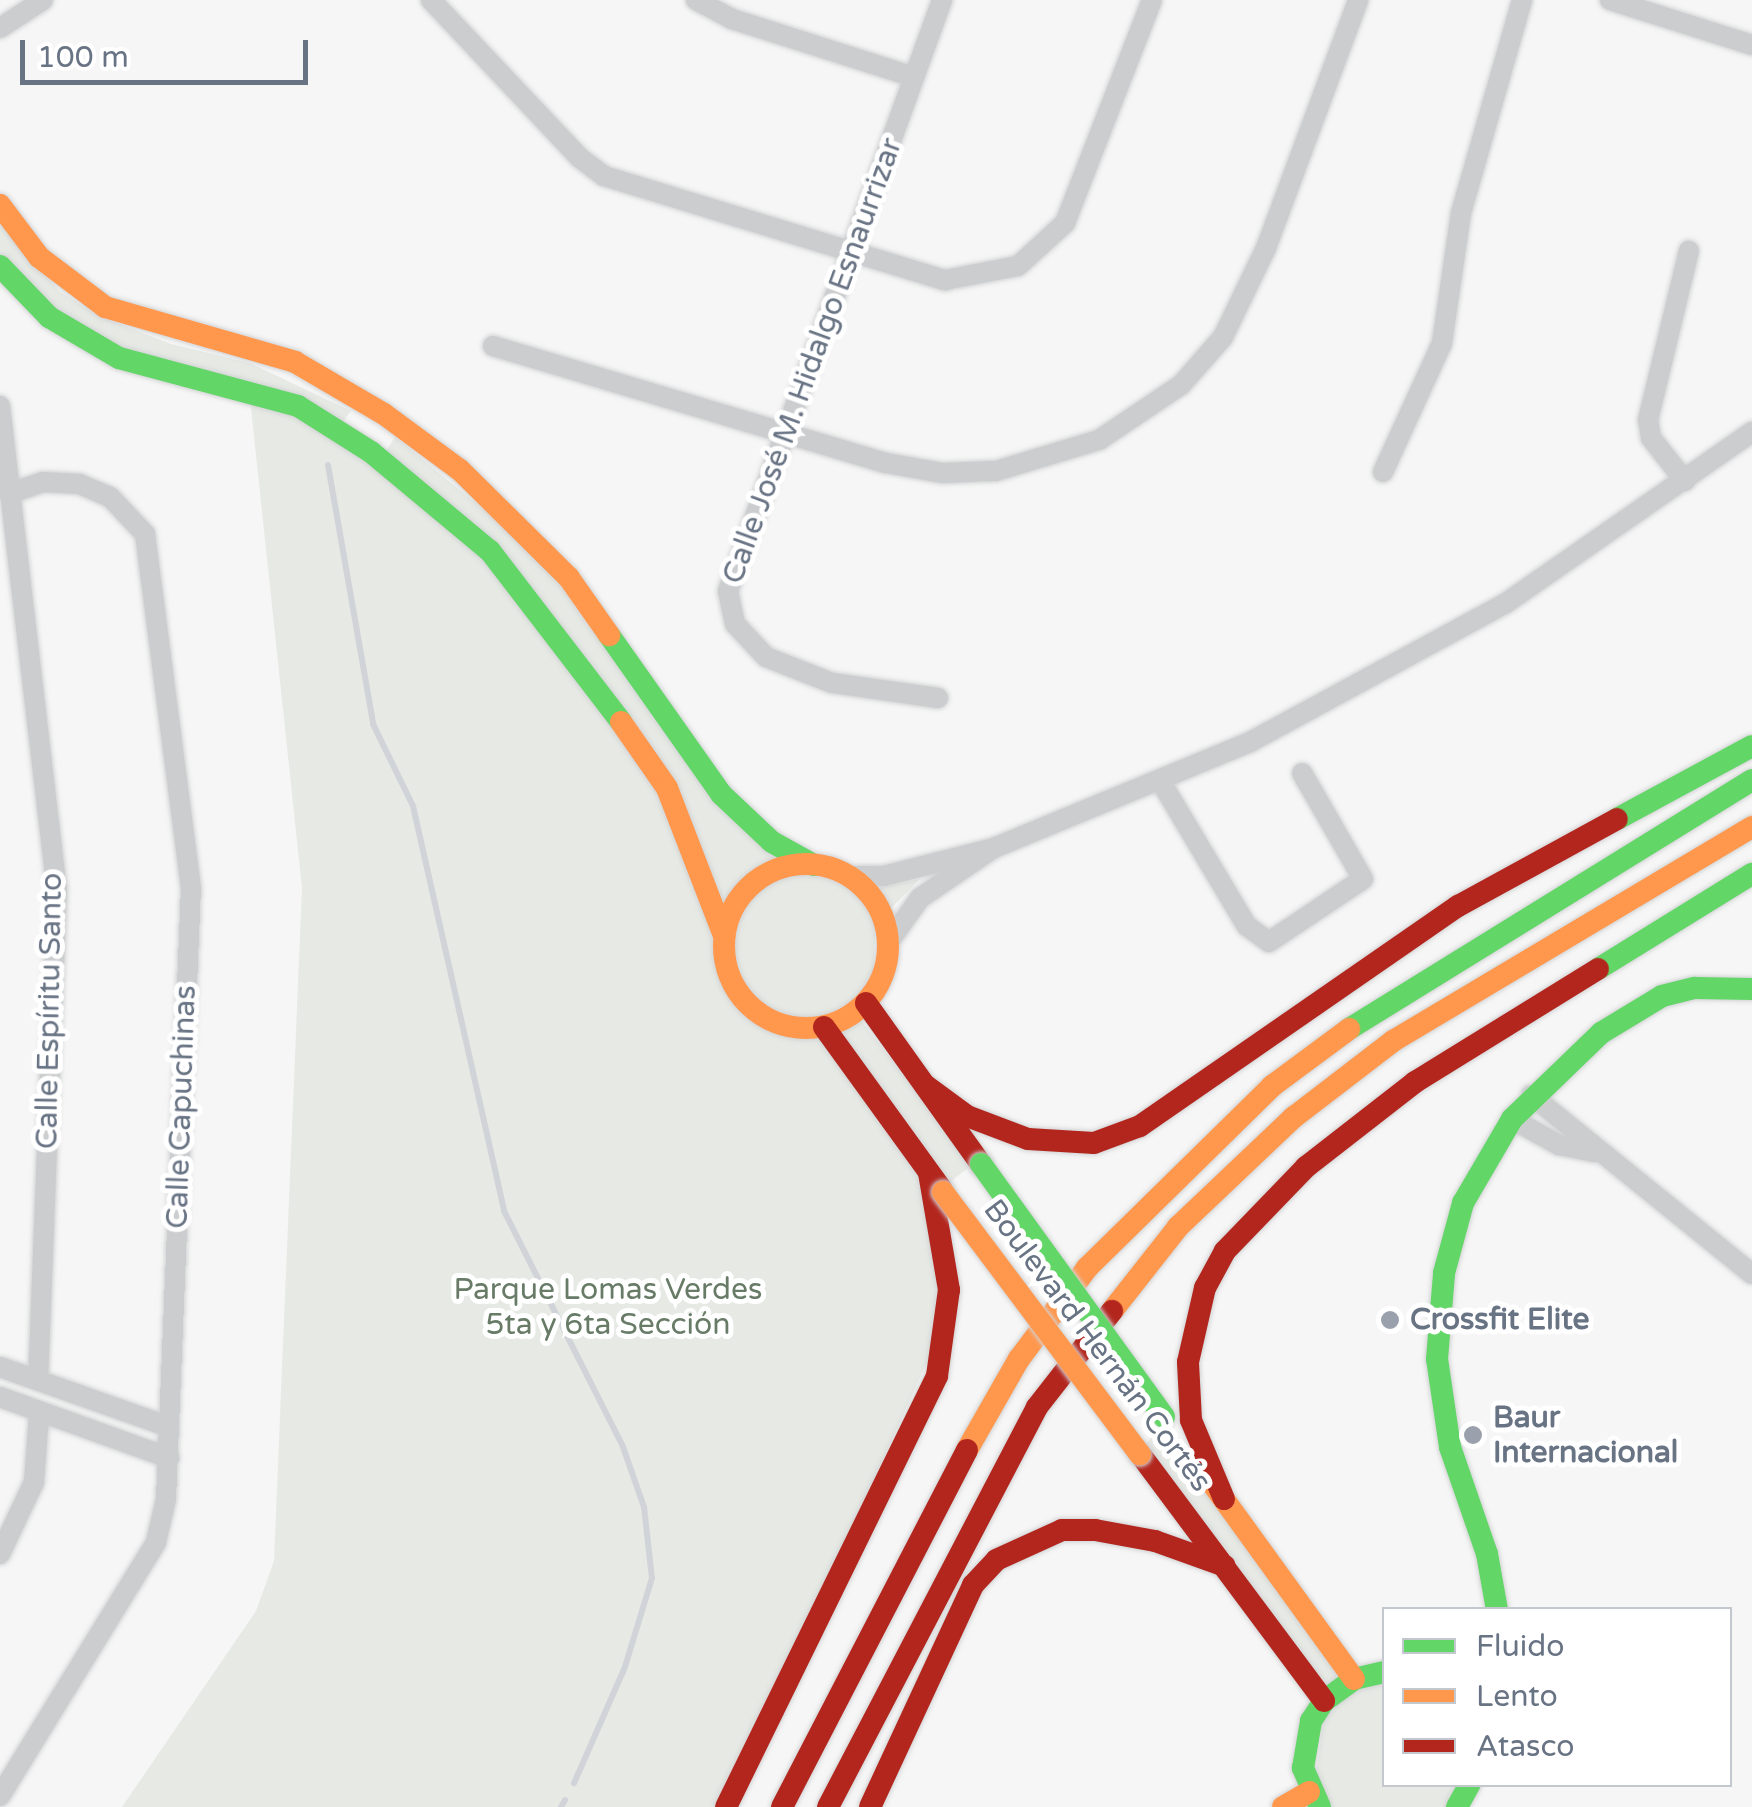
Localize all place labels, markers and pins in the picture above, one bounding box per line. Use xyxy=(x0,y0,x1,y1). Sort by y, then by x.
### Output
place label: Crossfit Elite xyxy=(1410,1302,1589,1338)
marker: Crossfit Elite xyxy=(1379,1309,1401,1331)
place label: Baur Internacional xyxy=(1493,1400,1678,1470)
marker: Baur Internacional xyxy=(1462,1424,1484,1446)

